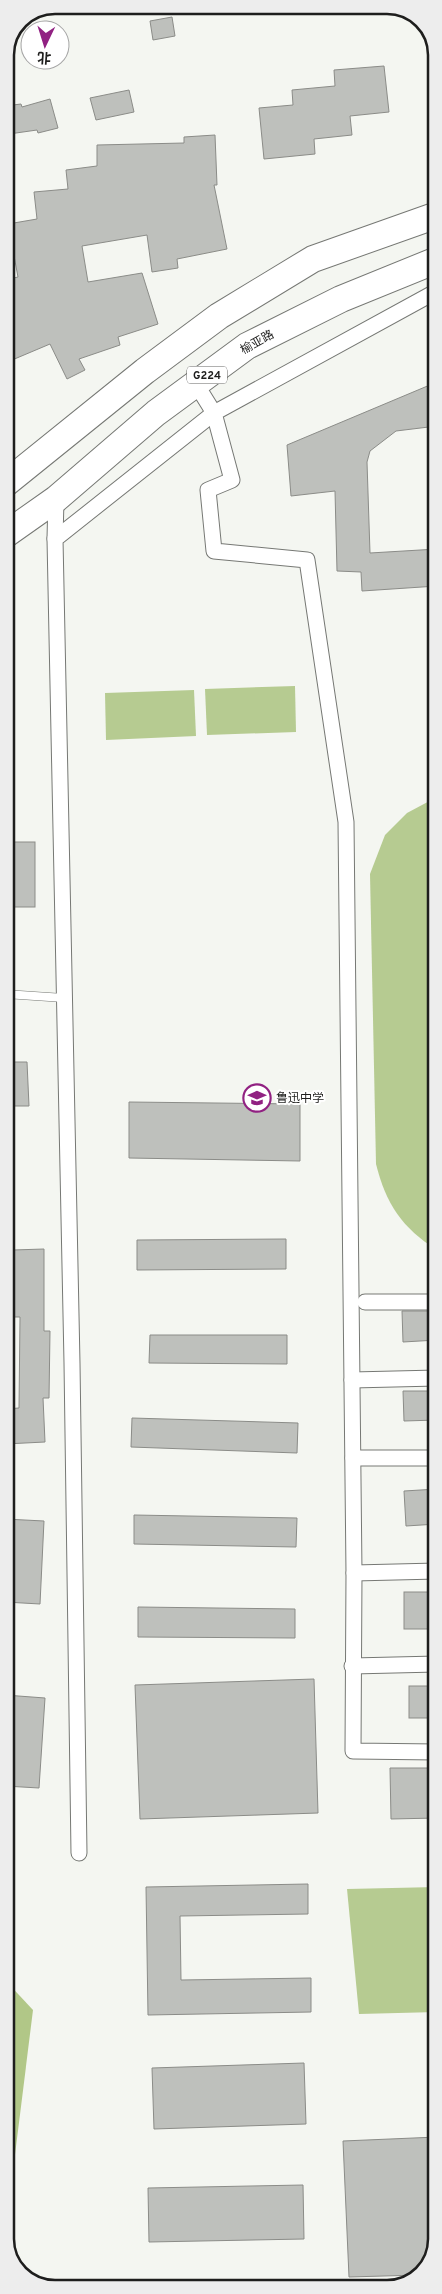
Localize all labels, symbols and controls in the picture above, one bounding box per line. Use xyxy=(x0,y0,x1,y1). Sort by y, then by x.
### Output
north arrow xyxy=(20,20,70,70)
text: 北 xyxy=(37,48,52,65)
street label: 榆亚路 xyxy=(238,327,277,359)
road number: G224 xyxy=(187,366,227,384)
school or university icon: 鲁迅中学 xyxy=(242,1083,272,1113)
place label: 鲁迅中学 xyxy=(276,1091,324,1107)

